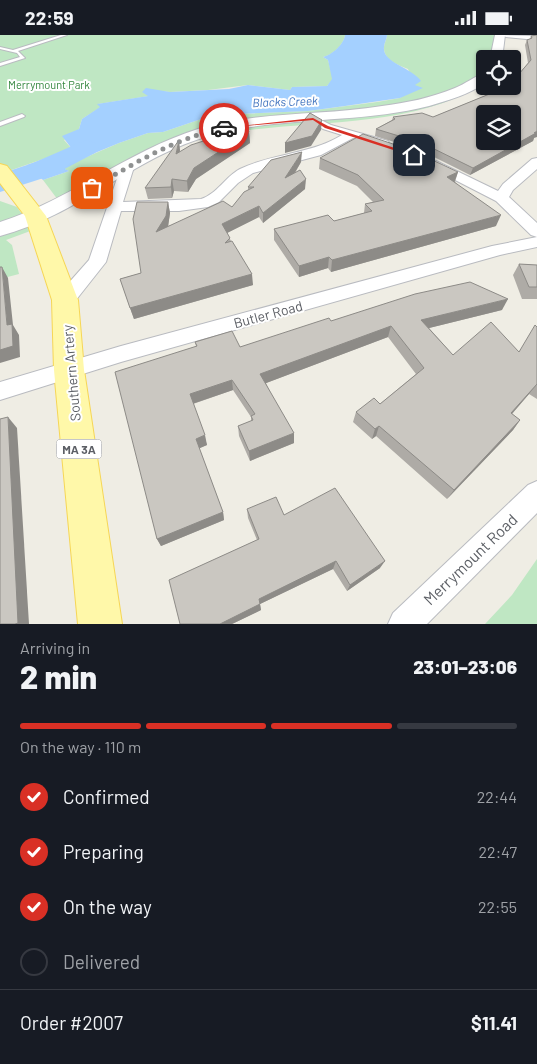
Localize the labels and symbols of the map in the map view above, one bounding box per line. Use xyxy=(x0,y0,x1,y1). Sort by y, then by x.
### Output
park label: Merrymount Park xyxy=(8,78,90,91)
water label: Blacks Creek xyxy=(252,93,318,109)
courier xyxy=(199,103,249,153)
pin xyxy=(393,134,435,176)
pin xyxy=(71,167,113,209)
street label: Butler Road xyxy=(232,297,304,331)
street label: Southern Artery xyxy=(58,323,84,422)
road number: MA 3A xyxy=(56,439,102,459)
street label: Merrymount Road xyxy=(419,509,521,609)

